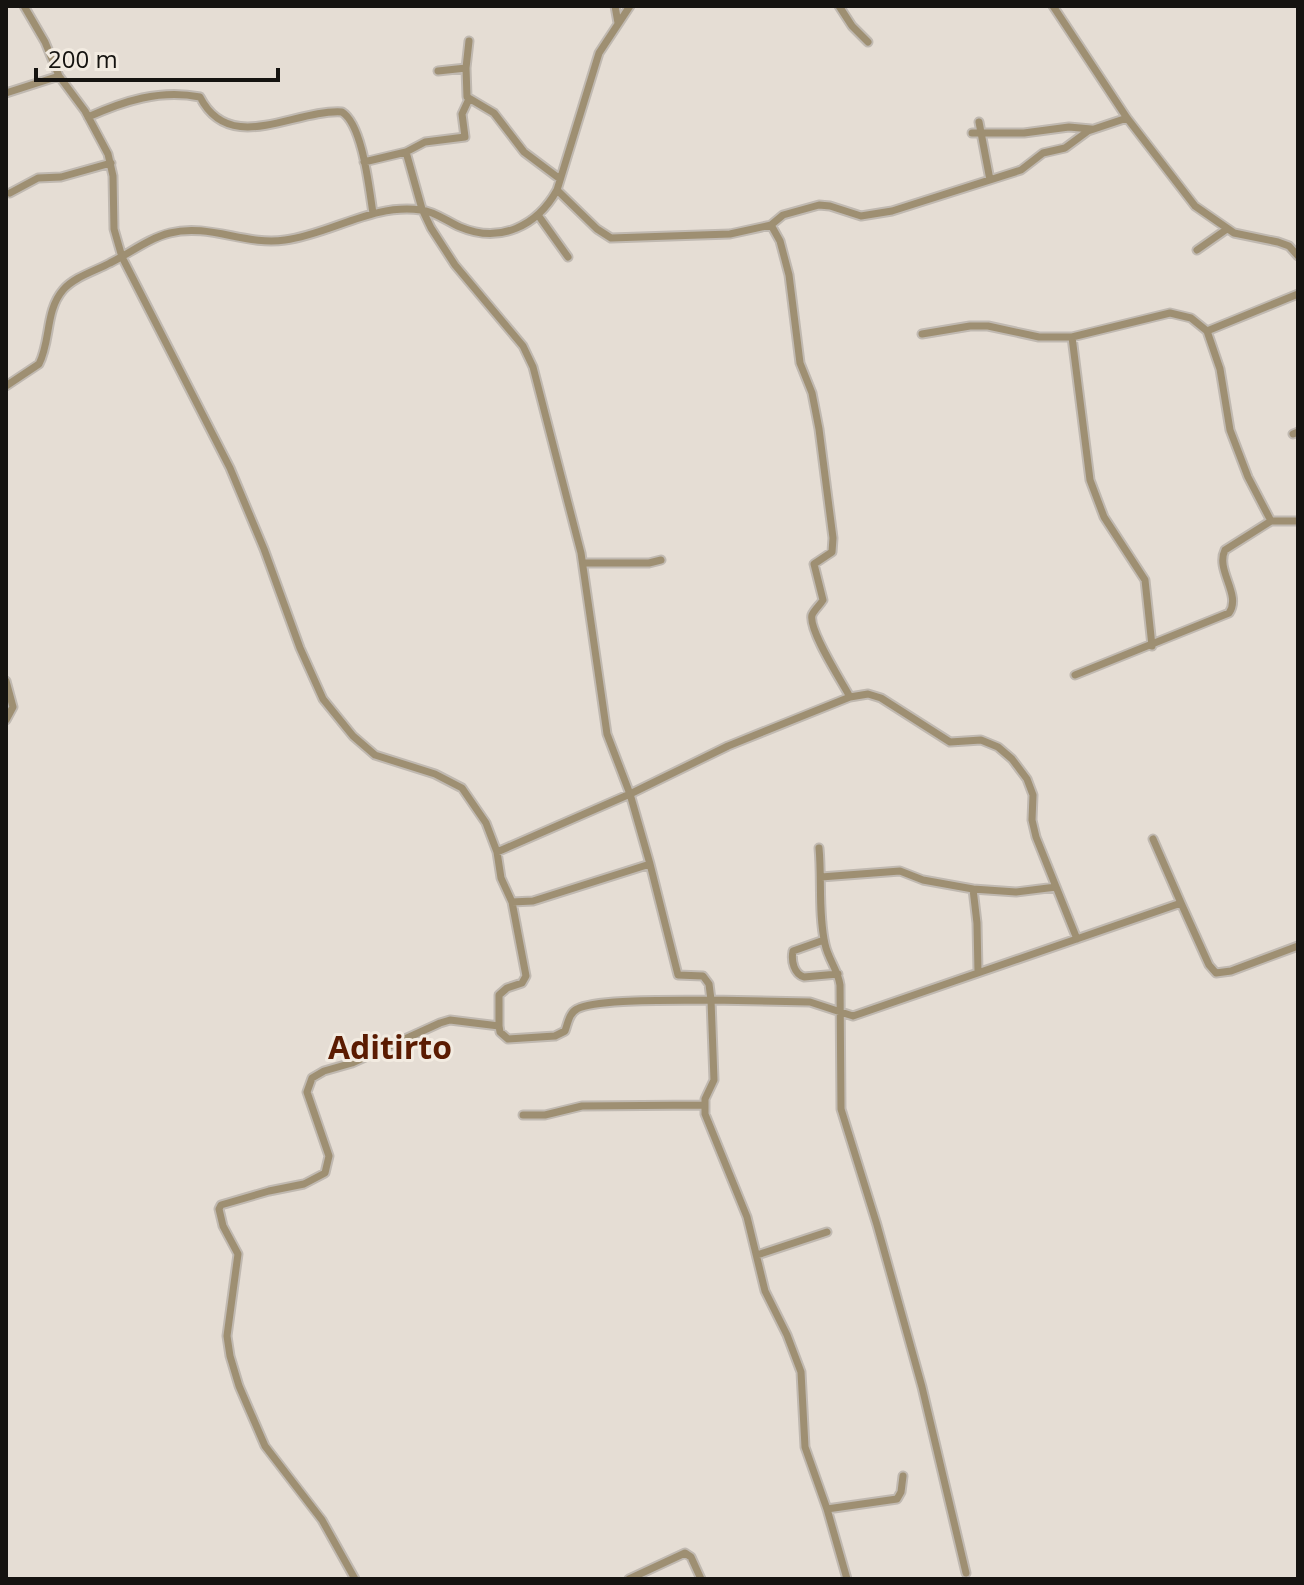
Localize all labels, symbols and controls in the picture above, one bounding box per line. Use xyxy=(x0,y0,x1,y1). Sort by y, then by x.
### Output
scale bar xyxy=(36,32,278,82)
text: 200 m xyxy=(48,42,118,75)
district label: Aditirto xyxy=(328,1025,452,1068)

